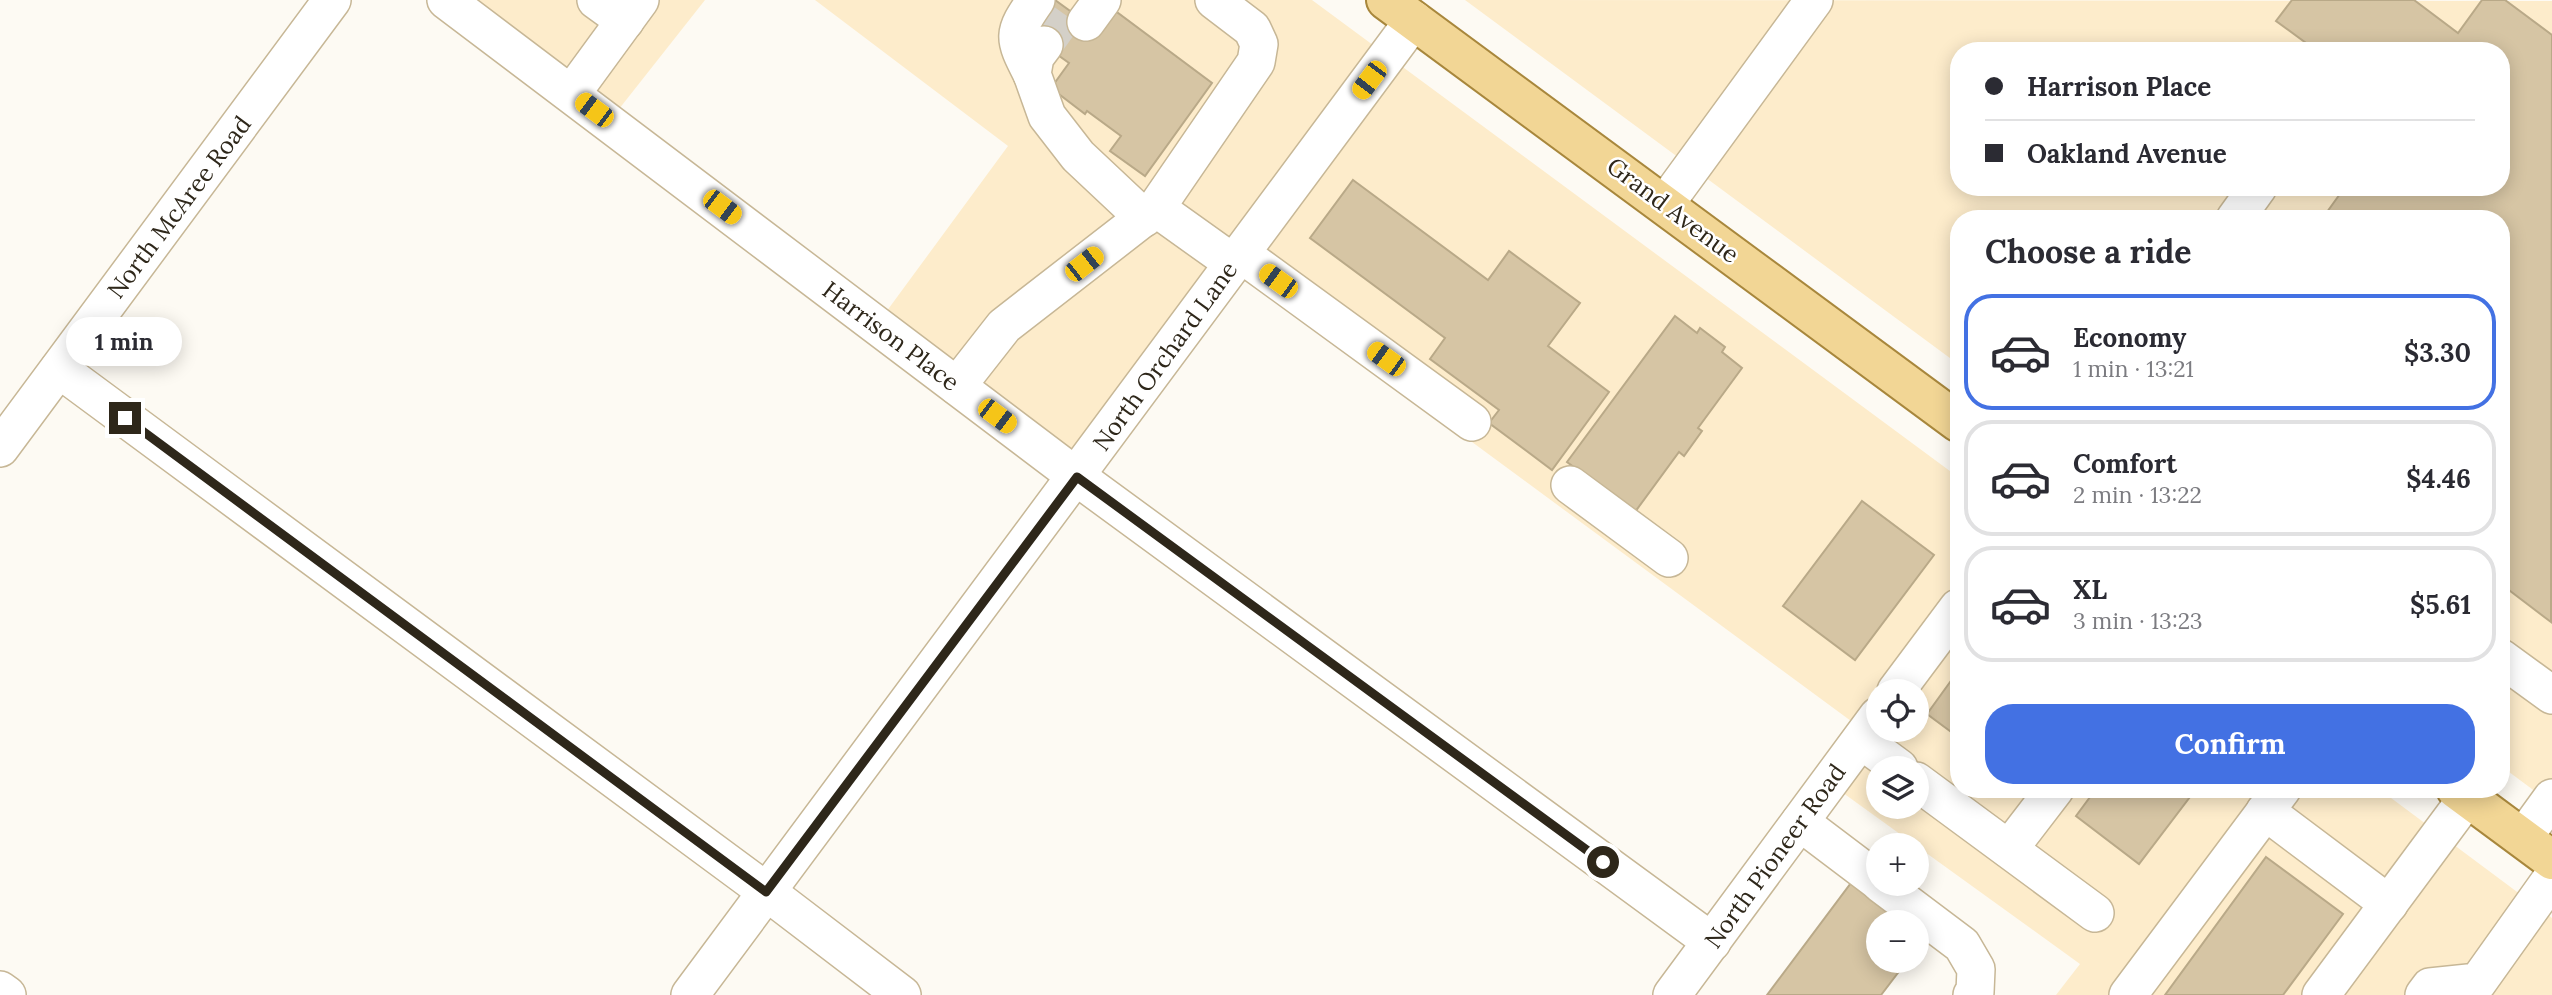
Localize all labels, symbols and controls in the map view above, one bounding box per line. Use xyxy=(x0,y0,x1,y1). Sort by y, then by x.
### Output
car xyxy=(1348,57,1391,103)
text: Harrison Place xyxy=(2027,70,2211,103)
car xyxy=(571,89,618,131)
street label: North McAree Road xyxy=(100,110,258,304)
text: Oakland Avenue xyxy=(2027,137,2227,170)
street label: Grand Avenue xyxy=(1601,150,1745,270)
car xyxy=(699,186,746,228)
text: Choose a ride xyxy=(1985,231,2192,272)
car xyxy=(1061,243,1108,285)
street label: North Orchard Lane xyxy=(1086,255,1244,457)
car xyxy=(1255,260,1302,302)
street label: Harrison Place xyxy=(816,274,966,398)
callout: 1 min xyxy=(67,316,183,366)
icon: car xyxy=(1989,321,2052,384)
text: Economy xyxy=(2073,321,2186,354)
text: 1 min xyxy=(95,327,153,356)
text: $3.30 xyxy=(2404,336,2471,369)
car xyxy=(1363,338,1410,380)
text: 1 min · 13:21 xyxy=(2073,354,2194,383)
car xyxy=(974,395,1021,437)
route end xyxy=(109,402,141,434)
icon: car xyxy=(1989,447,2052,510)
text: Comfort xyxy=(2073,447,2177,480)
text: $4.46 xyxy=(2406,462,2471,495)
text: 2 min · 13:22 xyxy=(2073,480,2202,509)
icon: car xyxy=(1989,573,2052,636)
text: XL xyxy=(2073,573,2107,606)
text: $5.61 xyxy=(2410,588,2471,621)
text: 3 min · 13:23 xyxy=(2073,606,2202,635)
map controls xyxy=(1866,679,1929,973)
button: locate xyxy=(1866,679,1929,742)
button: Confirm xyxy=(1985,704,2475,784)
button: layers xyxy=(1866,756,1929,819)
street label: North Pioneer Road xyxy=(1698,758,1852,954)
button: + xyxy=(1866,833,1929,896)
route start xyxy=(1587,846,1619,878)
button: − xyxy=(1866,910,1929,973)

